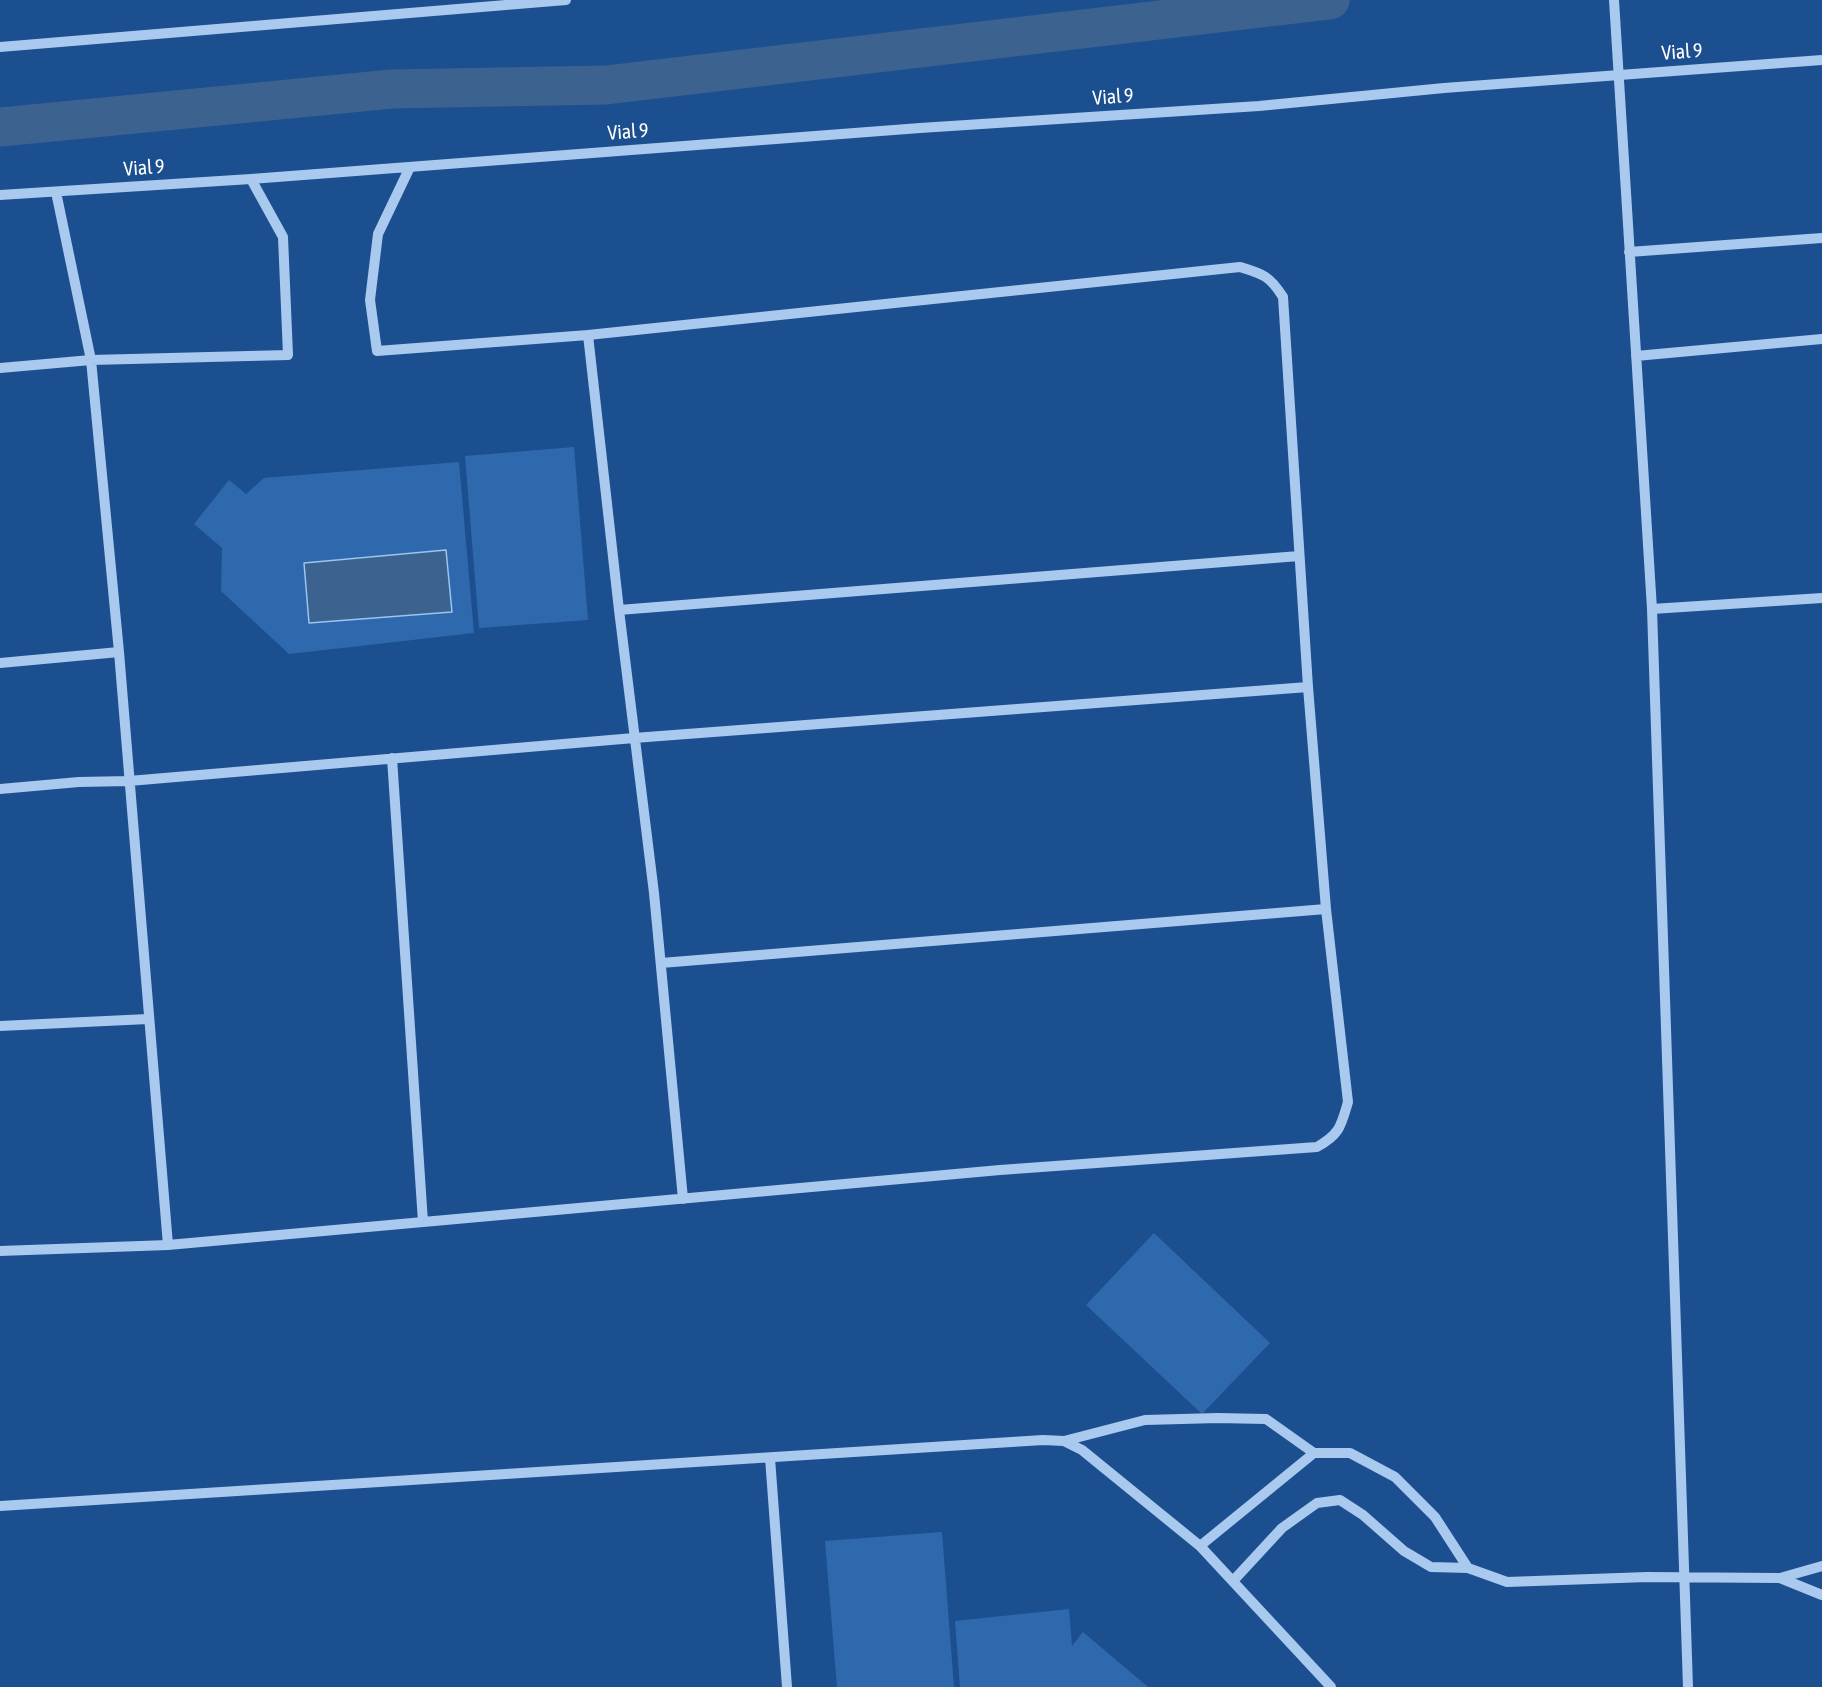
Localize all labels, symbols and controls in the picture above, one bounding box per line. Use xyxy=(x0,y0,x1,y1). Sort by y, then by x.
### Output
street label: Vial 9 xyxy=(1661,39,1703,65)
street label: Vial 9 xyxy=(1092,84,1134,110)
street label: Vial 9 xyxy=(607,119,649,145)
street label: Vial 9 xyxy=(123,155,165,181)

